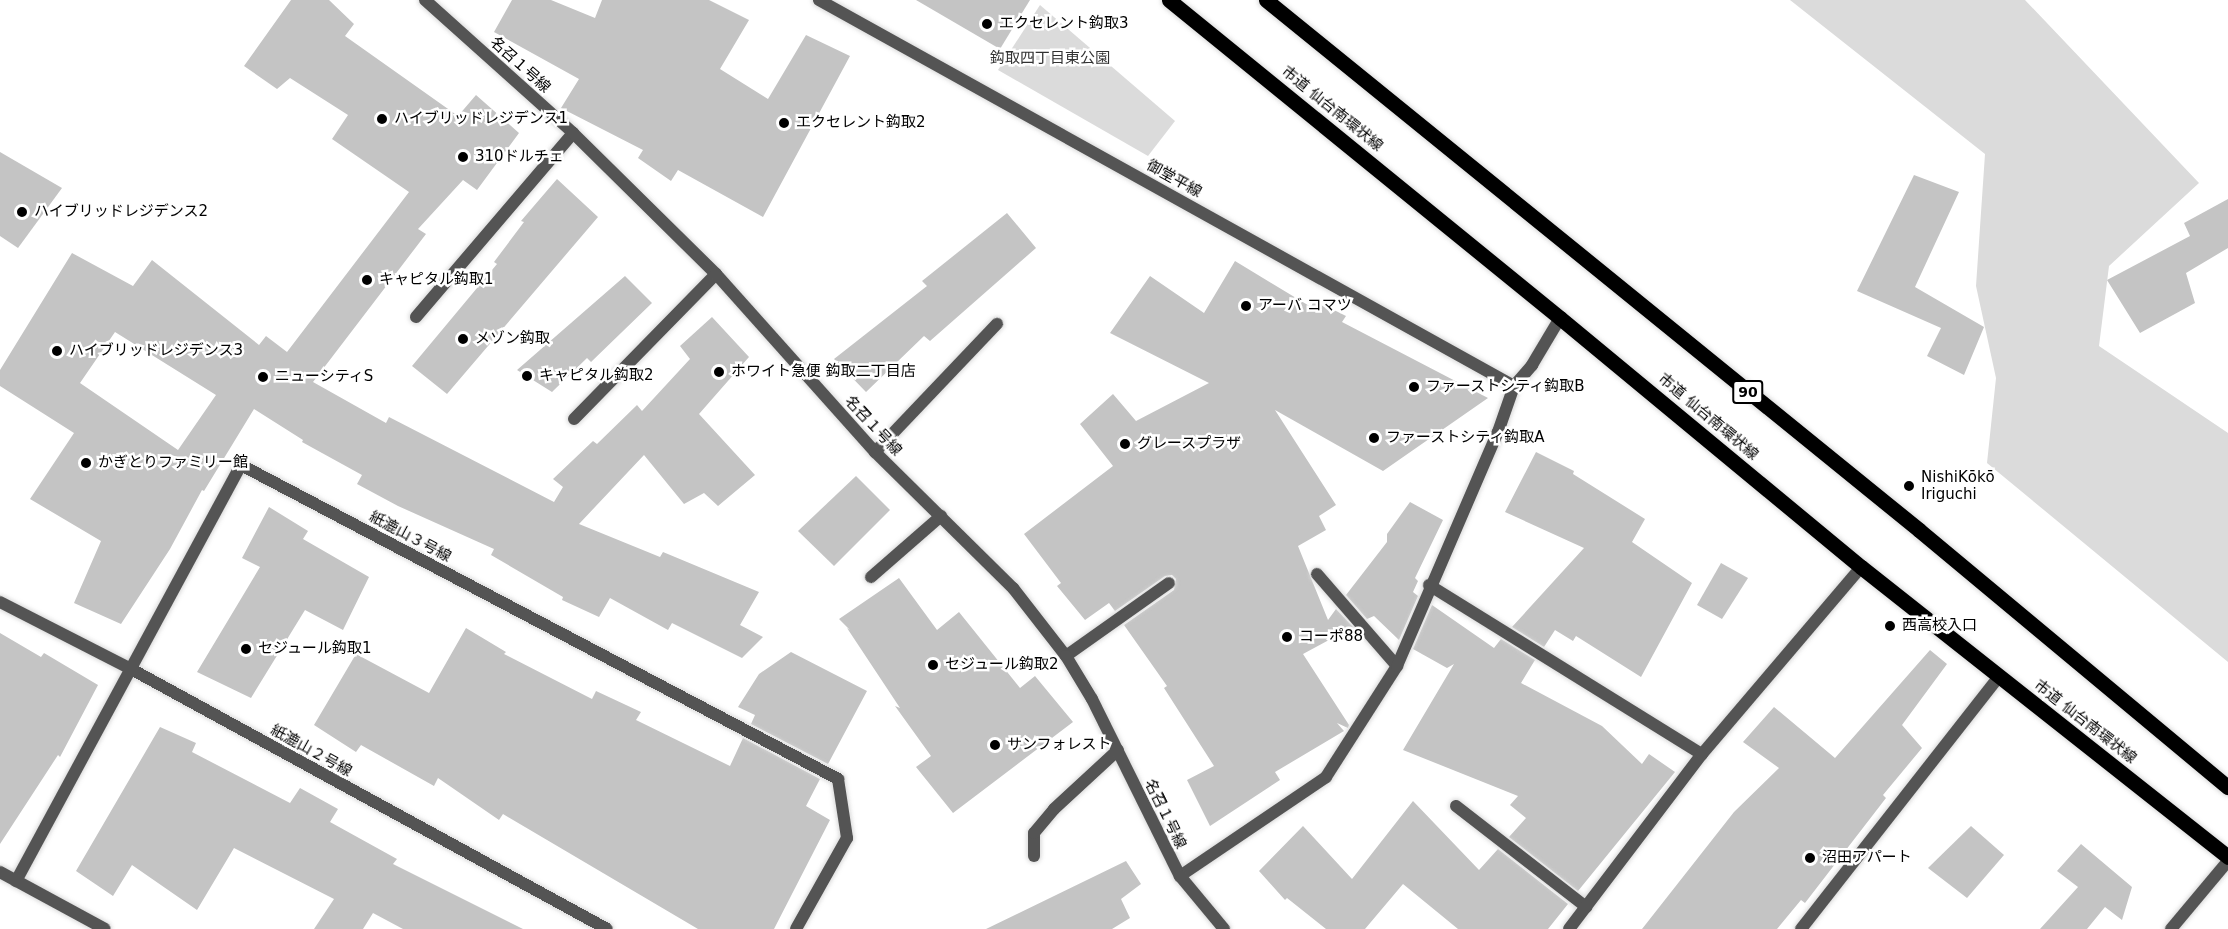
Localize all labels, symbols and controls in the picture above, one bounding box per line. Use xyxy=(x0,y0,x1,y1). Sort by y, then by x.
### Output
place label: エクセレント鈎取3 xyxy=(999,15,1129,33)
marker: エクセレント鈎取3 xyxy=(980,17,994,31)
street label: 名召１号線 xyxy=(486,33,554,97)
park label: 鈎取四丁目東公園 xyxy=(990,50,1110,68)
street label: 市道 仙台南環状線 xyxy=(1278,63,1386,155)
place label: ハイブリッドレジデンス1 xyxy=(394,110,569,128)
marker: ハイブリッドレジデンス1 xyxy=(375,112,389,126)
place label: エクセレント鈎取2 xyxy=(796,114,926,132)
marker: エクセレント鈎取2 xyxy=(777,116,791,130)
place label: 310ドルチェ xyxy=(475,148,564,166)
marker: 310ドルチェ xyxy=(456,150,470,164)
street label: 御堂平線 xyxy=(1143,157,1205,201)
place label: ハイブリッドレジデンス2 xyxy=(34,203,209,221)
marker: ハイブリッドレジデンス2 xyxy=(15,205,29,219)
place label: キャピタル鈎取1 xyxy=(379,271,494,289)
marker: キャピタル鈎取1 xyxy=(360,273,374,287)
place label: アーバ コマツ xyxy=(1258,297,1352,315)
marker: アーバ コマツ xyxy=(1239,299,1253,313)
place label: メゾン鈎取 xyxy=(475,330,550,348)
marker: メゾン鈎取 xyxy=(456,332,470,346)
place label: ハイブリッドレジデンス3 xyxy=(69,342,244,360)
marker: ハイブリッドレジデンス3 xyxy=(50,344,64,358)
place label: ホワイト急便 鈎取二丁目店 xyxy=(731,363,916,381)
marker: ホワイト急便 鈎取二丁目店 xyxy=(712,365,726,379)
place label: キャピタル鈎取2 xyxy=(539,367,654,385)
place label: ニューシティS xyxy=(275,368,375,386)
marker: キャピタル鈎取2 xyxy=(520,369,534,383)
marker: ニューシティS xyxy=(256,370,270,384)
street label: 市道 仙台南環状線 xyxy=(1654,370,1762,464)
place label: ファーストシティ鈎取B xyxy=(1426,378,1586,396)
marker: ファーストシティ鈎取B xyxy=(1407,380,1421,394)
road number: 90 xyxy=(1732,381,1764,403)
street label: 名召１号線 xyxy=(841,392,905,460)
place label: ファーストシティ鈎取A xyxy=(1386,429,1546,447)
marker: ファーストシティ鈎取A xyxy=(1367,431,1381,445)
place label: グレースプラザ xyxy=(1137,435,1242,453)
marker: グレースプラザ xyxy=(1118,437,1132,451)
place label: かぎとりファミリー館 xyxy=(98,454,248,472)
marker: かぎとりファミリー館 xyxy=(79,456,93,470)
place label: NishiKōkō Iriguchi xyxy=(1921,468,1995,503)
marker: NishiKōkō Iriguchi xyxy=(1902,479,1916,493)
street label: 紙漉山３号線 xyxy=(366,508,454,566)
place label: 西高校入口 xyxy=(1902,617,1977,635)
marker: 西高校入口 xyxy=(1883,619,1897,633)
place label: コーポ88 xyxy=(1299,628,1363,646)
marker: コーポ88 xyxy=(1280,630,1294,644)
place label: セジュール鈎取1 xyxy=(258,640,373,658)
marker: セジュール鈎取1 xyxy=(239,642,253,656)
place label: セジュール鈎取2 xyxy=(945,656,1060,674)
marker: セジュール鈎取2 xyxy=(926,658,940,672)
street label: 市道 仙台南環状線 xyxy=(2030,677,2140,767)
street label: 紙漉山２号線 xyxy=(267,721,355,781)
place label: サンフォレスト xyxy=(1007,736,1112,754)
marker: サンフォレスト xyxy=(988,738,1002,752)
street label: 名召１号線 xyxy=(1140,776,1190,852)
place label: 沼田アパート xyxy=(1822,849,1912,867)
marker: 沼田アパート xyxy=(1803,851,1817,865)

